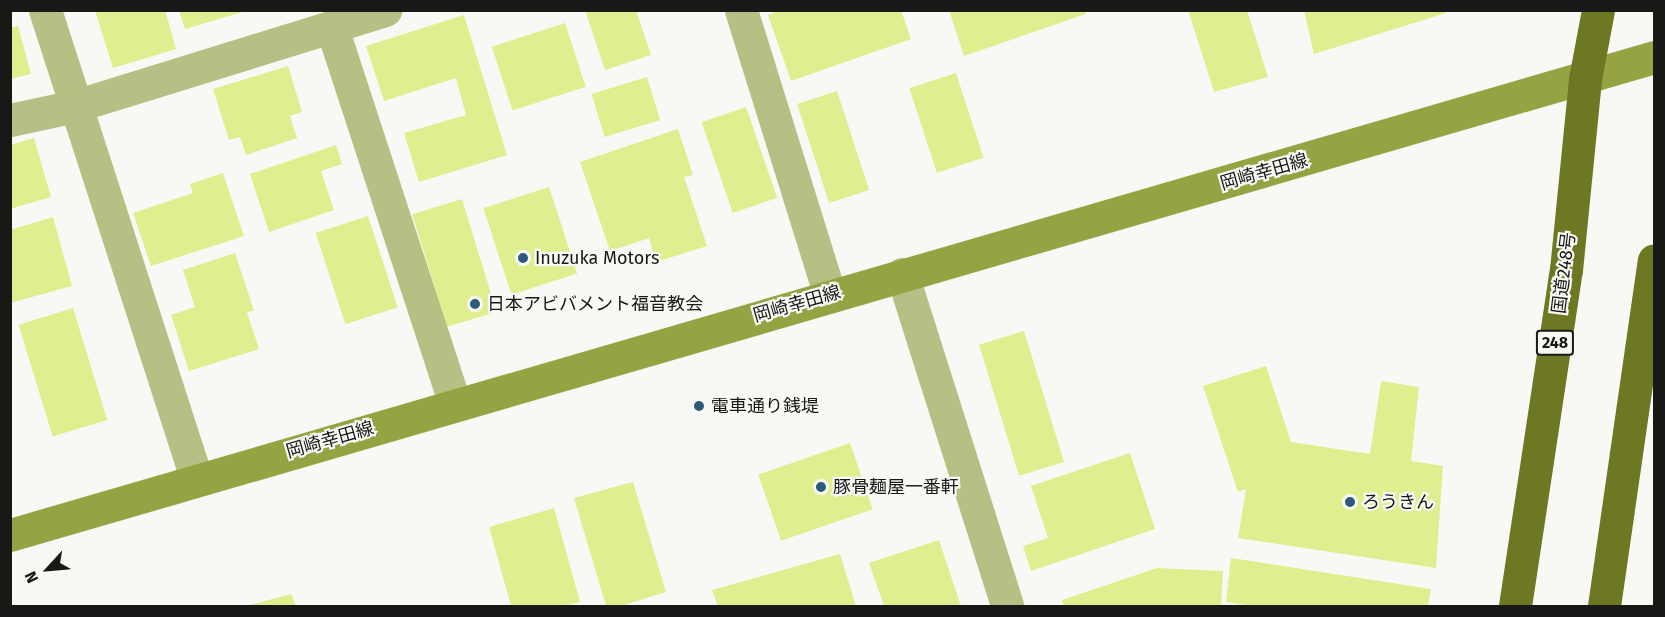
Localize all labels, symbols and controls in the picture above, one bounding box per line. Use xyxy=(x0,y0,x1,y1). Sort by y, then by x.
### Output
street label: 岡崎幸田線 xyxy=(1218,149,1310,195)
street label: 国道248号 xyxy=(1548,231,1580,315)
place label: Inuzuka Motors xyxy=(535,247,659,269)
marker: Inuzuka Motors xyxy=(516,251,530,265)
street label: 岡崎幸田線 xyxy=(751,281,843,327)
place label: 日本アビバメント福音教会 xyxy=(487,293,703,315)
marker: 日本アビバメント福音教会 xyxy=(468,297,482,311)
road number: 248 xyxy=(1536,330,1574,356)
place label: 電車通り銭堤 xyxy=(711,395,819,417)
marker: 電車通り銭堤 xyxy=(692,399,706,413)
street label: 岡崎幸田線 xyxy=(284,417,376,463)
place label: 豚骨麺屋一番軒 xyxy=(833,476,959,498)
marker: 豚骨麺屋一番軒 xyxy=(814,480,828,494)
place label: ろうきん xyxy=(1362,491,1434,513)
marker: ろうきん xyxy=(1343,495,1357,509)
north arrow xyxy=(18,539,78,599)
text: N xyxy=(21,568,42,586)

